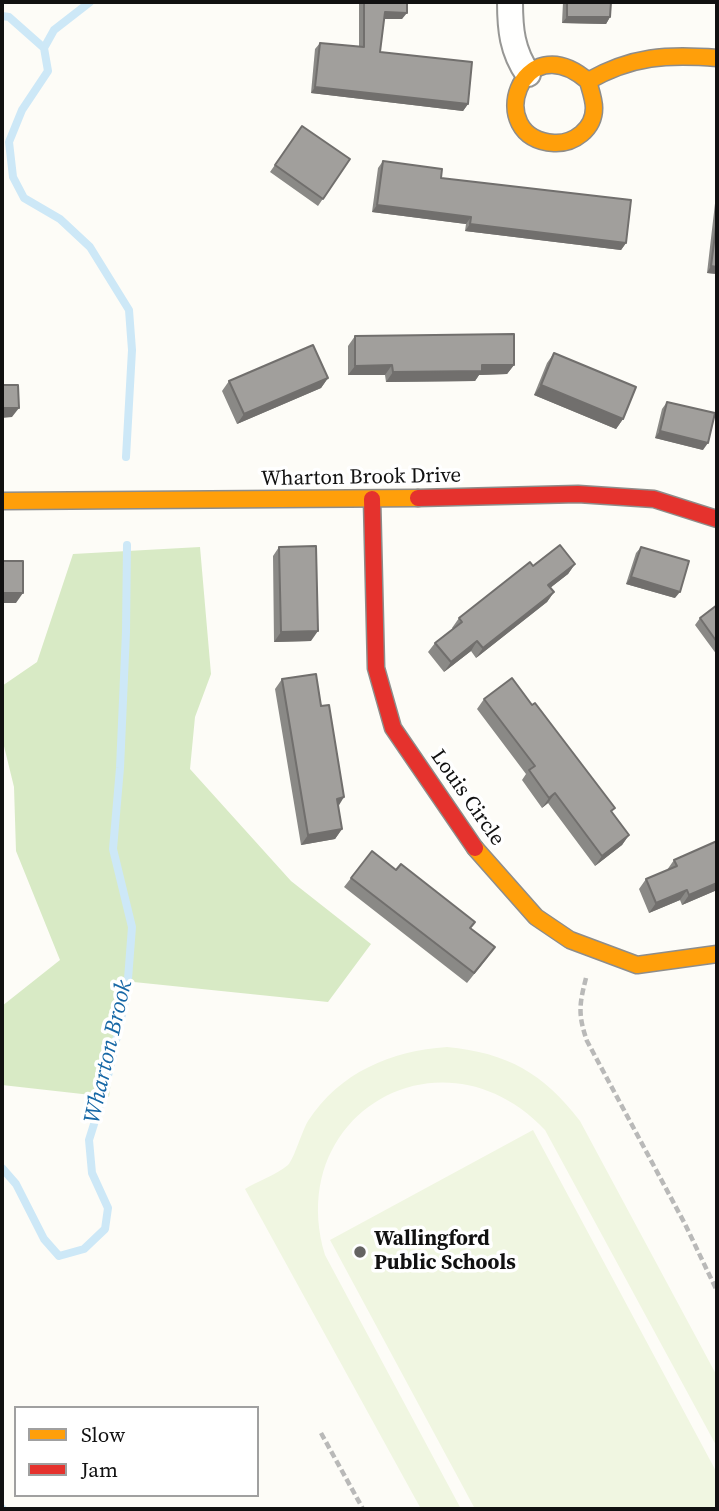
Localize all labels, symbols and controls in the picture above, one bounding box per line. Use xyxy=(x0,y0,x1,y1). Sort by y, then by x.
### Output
street label: Wharton Brook Drive xyxy=(261,464,461,492)
street label: Louis Circle xyxy=(425,745,509,851)
water label: Wharton Brook xyxy=(79,978,139,1126)
place label: Wallingford Public Schools xyxy=(374,1227,516,1277)
marker: Wallingford Public Schools xyxy=(352,1244,368,1260)
legend xyxy=(14,1406,259,1497)
text: Slow xyxy=(81,1420,125,1449)
text: Jam xyxy=(81,1455,118,1484)

